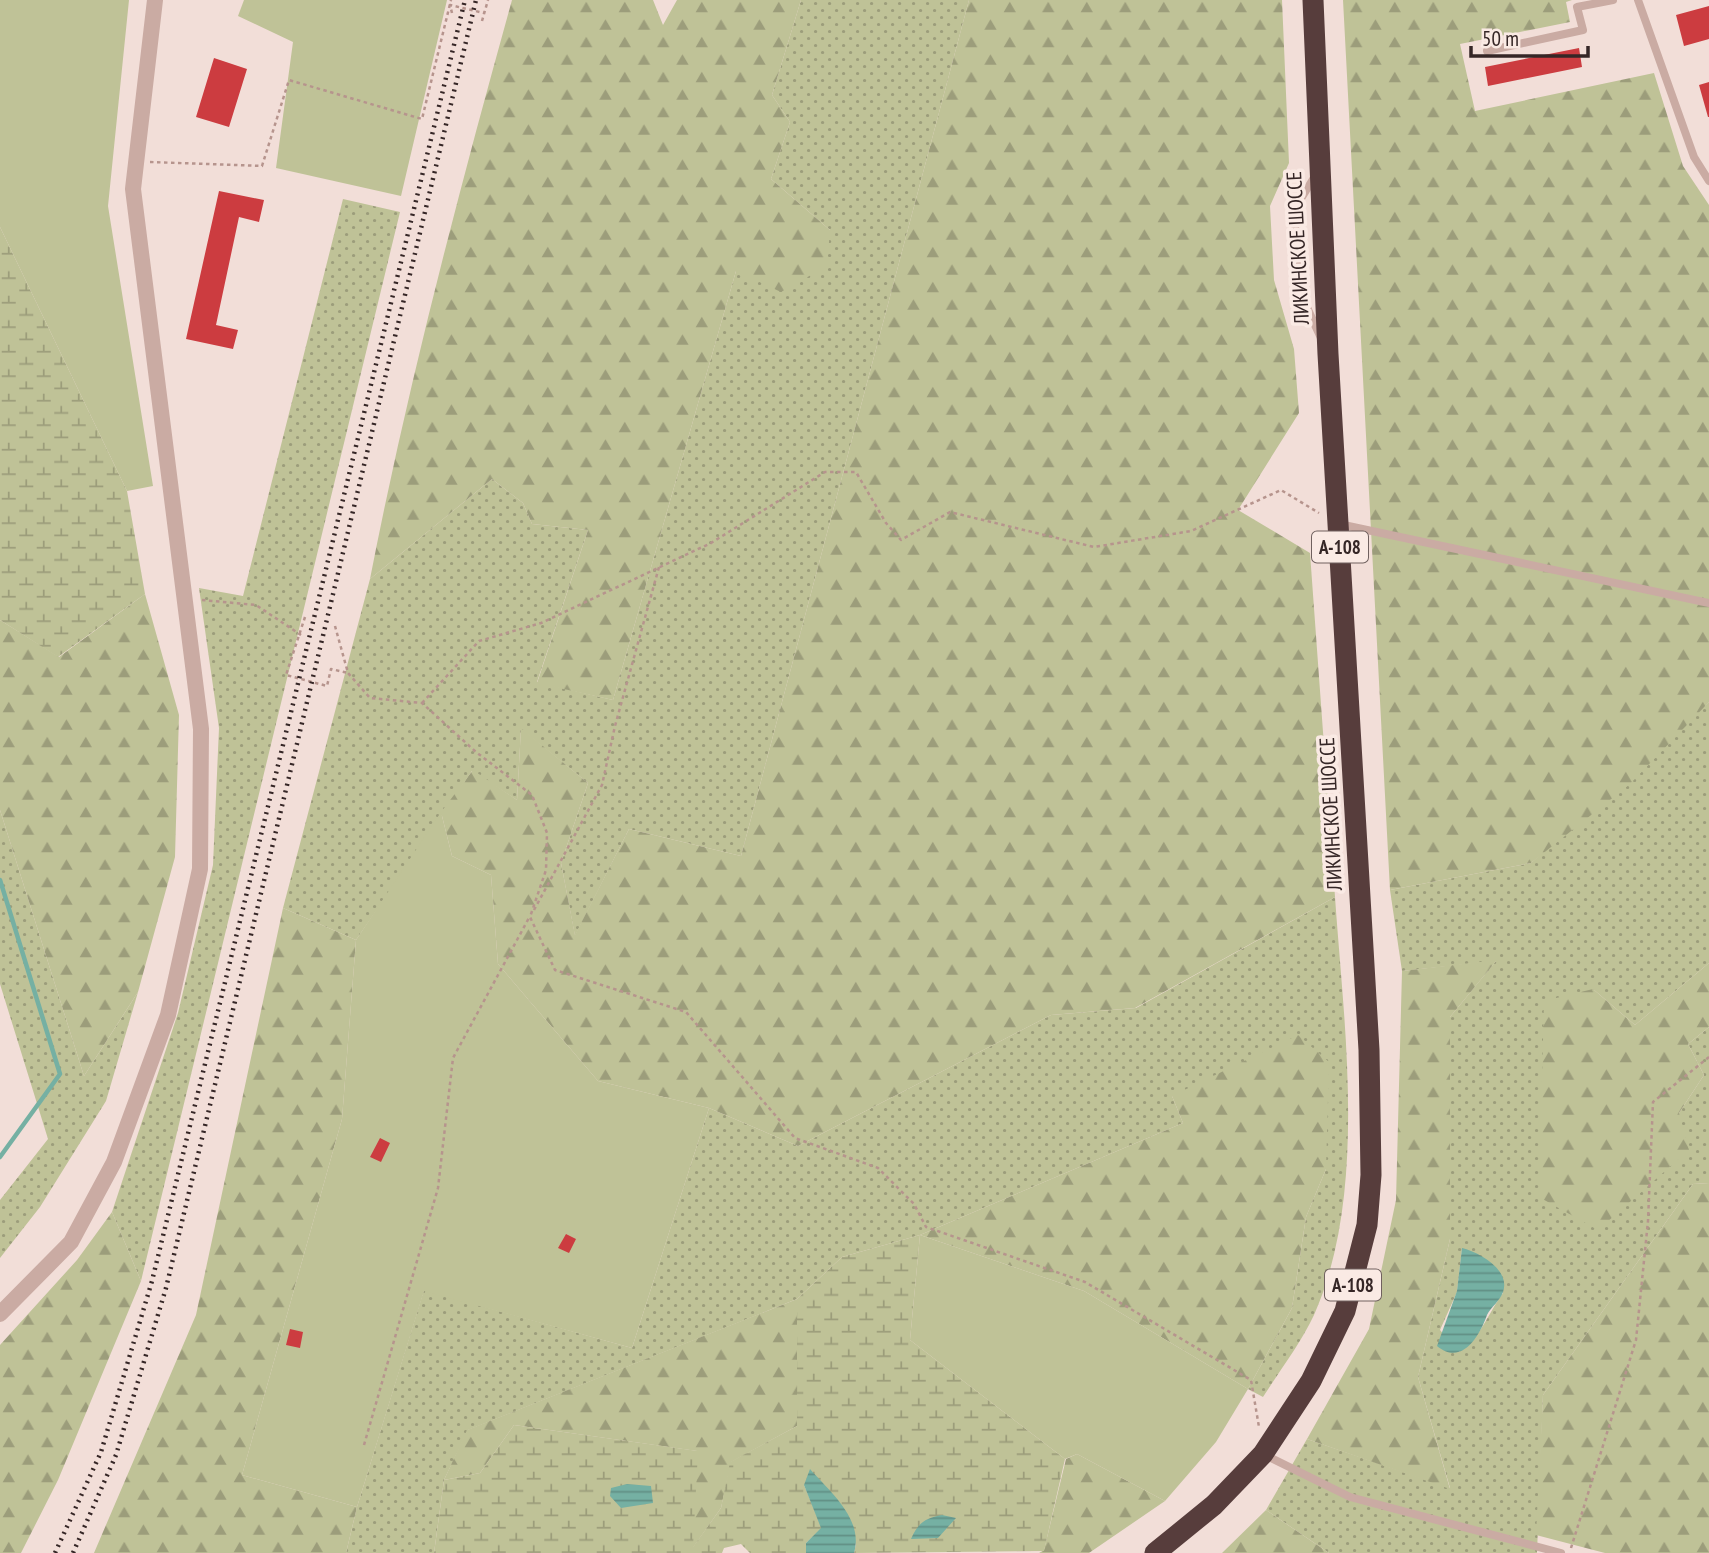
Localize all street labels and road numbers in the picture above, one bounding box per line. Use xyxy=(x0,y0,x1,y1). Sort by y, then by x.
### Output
street label: ЛИКИНСКОЕ ШОССЕ xyxy=(1280,171,1315,326)
road number: А-108 xyxy=(1312,532,1368,562)
street label: ЛИКИНСКОЕ ШОССЕ xyxy=(1313,737,1348,892)
road number: А-108 xyxy=(1325,1270,1381,1301)

